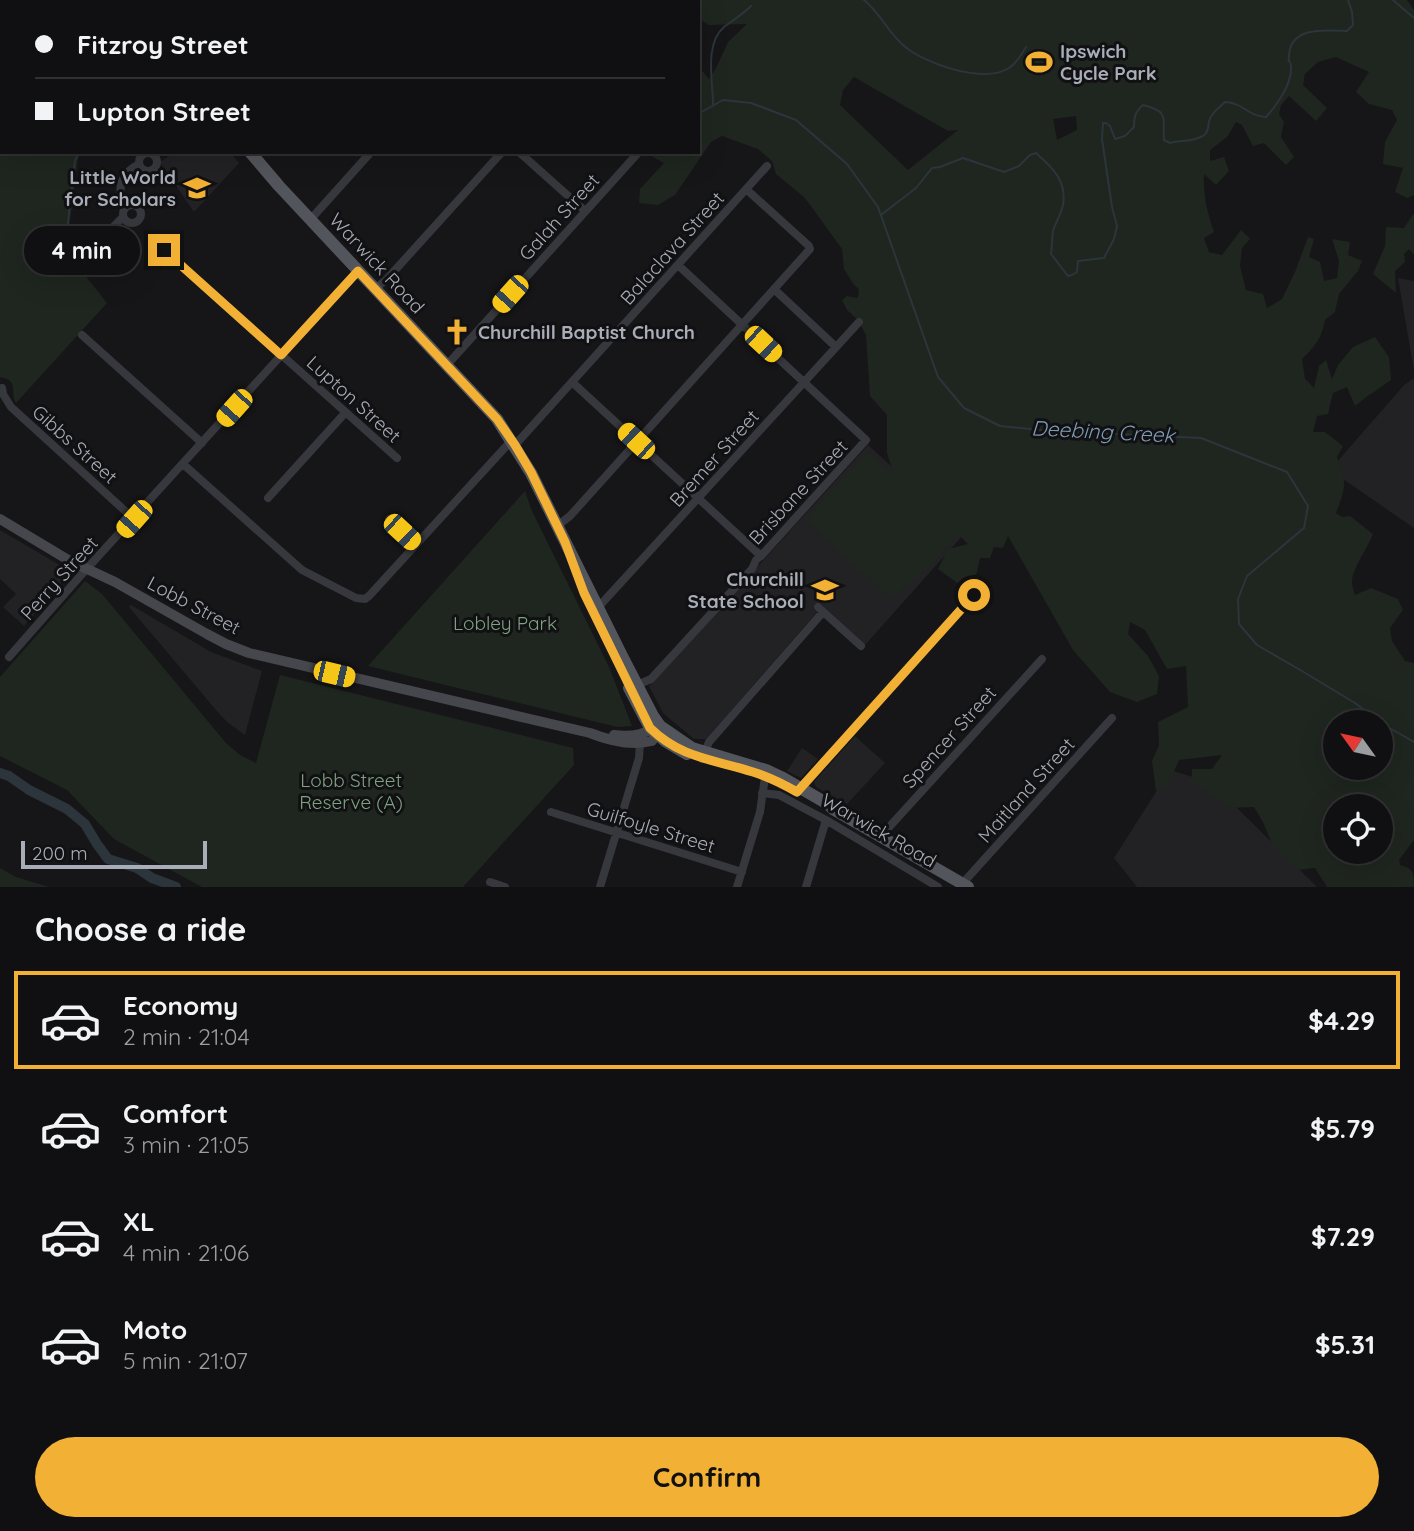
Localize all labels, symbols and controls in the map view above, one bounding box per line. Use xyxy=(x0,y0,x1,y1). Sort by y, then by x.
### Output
text: Fitzroy Street xyxy=(77,28,249,61)
place label: Ipswich Cycle Park xyxy=(1060,39,1157,85)
sports icon: Ipswich Cycle Park xyxy=(1024,47,1054,77)
text: Lupton Street xyxy=(77,95,251,128)
place label: Little World for Scholars xyxy=(64,165,176,211)
street label: Galah Street xyxy=(514,169,604,265)
school or university icon: Little World for Scholars xyxy=(182,173,212,203)
street label: Balaclava Street xyxy=(615,186,729,310)
street label: Warwick Road xyxy=(324,208,430,318)
callout: 4 min xyxy=(24,226,140,274)
route end xyxy=(148,234,180,266)
text: 4 min xyxy=(52,236,112,265)
car xyxy=(489,271,532,317)
church icon: Churchill Baptist Church xyxy=(442,317,472,347)
place label: Churchill Baptist Church xyxy=(478,320,695,344)
car xyxy=(741,322,786,366)
street label: Lupton Street xyxy=(302,350,406,448)
car xyxy=(213,385,256,431)
street label: Gibbs Street xyxy=(27,400,123,488)
street label: Bremer Street xyxy=(664,404,764,512)
water label: Deebing Creek xyxy=(1031,414,1177,448)
car xyxy=(614,419,659,463)
street label: Brisbane Street xyxy=(743,435,853,549)
car xyxy=(113,496,156,542)
car xyxy=(380,510,425,554)
street label: Perry Street xyxy=(15,531,103,625)
place label: Churchill State School xyxy=(688,567,804,613)
street label: Lobb Street xyxy=(143,571,245,639)
school or university icon: Churchill State School xyxy=(810,575,840,605)
route start xyxy=(958,579,990,611)
park label: Lobley Park xyxy=(453,611,557,635)
car xyxy=(312,659,357,689)
street label: Spencer Street xyxy=(897,681,1001,793)
north arrow xyxy=(1323,710,1393,780)
map controls xyxy=(1323,710,1393,864)
street label: Maitland Street xyxy=(973,732,1079,848)
park label: Lobb Street Reserve (A) xyxy=(299,768,403,814)
street label: Warwick Road xyxy=(817,787,941,873)
button: locate xyxy=(1323,794,1393,864)
street label: Guilfoyle Street xyxy=(584,796,718,858)
scale bar xyxy=(21,838,206,870)
text: 200 m xyxy=(32,841,88,865)
text: Choose a ride xyxy=(35,909,247,949)
icon: car xyxy=(39,989,102,1052)
text: Economy xyxy=(123,989,238,1022)
text: $4.29 xyxy=(1308,1004,1375,1037)
text: 2 min · 21:04 xyxy=(123,1022,250,1051)
icon: car xyxy=(39,1097,102,1160)
text: Comfort xyxy=(123,1097,228,1130)
text: $5.79 xyxy=(1310,1112,1375,1145)
text: 3 min · 21:05 xyxy=(123,1130,249,1159)
icon: car xyxy=(39,1205,102,1268)
text: XL xyxy=(123,1205,155,1238)
text: $7.29 xyxy=(1311,1220,1375,1253)
text: 4 min · 21:06 xyxy=(123,1238,249,1267)
icon: car xyxy=(39,1313,102,1376)
text: Moto xyxy=(123,1313,187,1346)
text: $5.31 xyxy=(1315,1328,1375,1361)
text: 5 min · 21:07 xyxy=(123,1346,248,1375)
button: Confirm xyxy=(35,1437,1379,1517)

